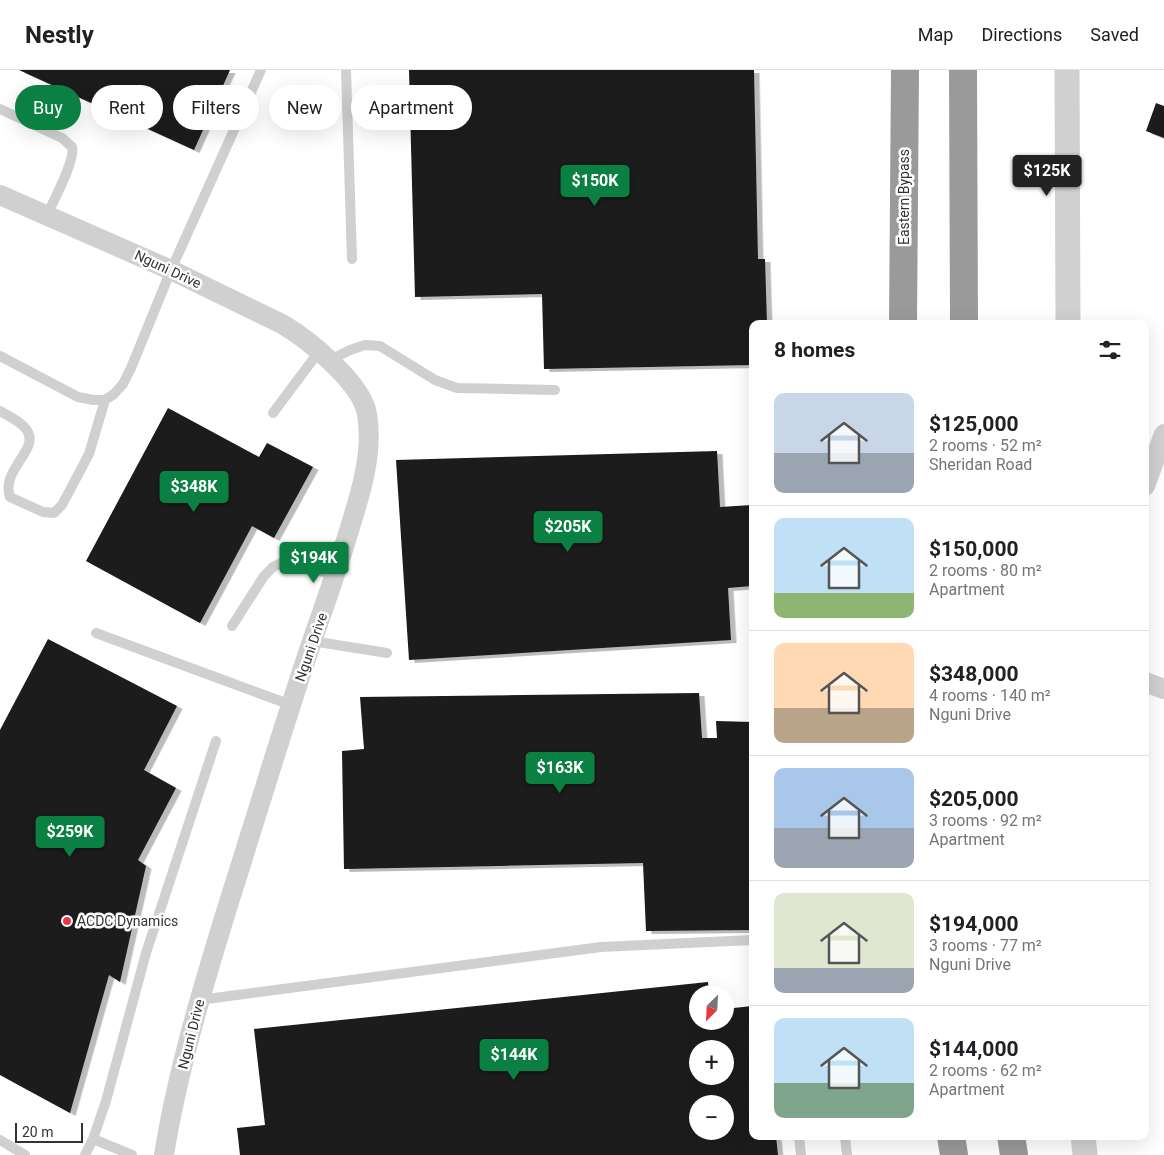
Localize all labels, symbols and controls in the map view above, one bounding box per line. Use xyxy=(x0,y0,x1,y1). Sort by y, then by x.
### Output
text: Nestly xyxy=(25,21,94,49)
text: Map xyxy=(918,24,953,45)
text: Directions xyxy=(981,24,1062,45)
text: Saved xyxy=(1090,24,1139,45)
chip: Buy xyxy=(15,85,81,130)
chip: Rent xyxy=(91,85,163,130)
chip: Filters xyxy=(173,85,259,130)
chip: New xyxy=(269,85,341,130)
chip: Apartment xyxy=(351,85,472,130)
street label: Eastern Bypass xyxy=(896,149,912,245)
pin: $125K xyxy=(1012,154,1082,197)
text: $125K xyxy=(1024,161,1070,180)
pin: $150K xyxy=(560,164,630,207)
text: $150K xyxy=(572,171,618,190)
street label: Nguni Drive xyxy=(132,247,204,291)
icon: filters xyxy=(1096,336,1124,364)
text: 8 homes xyxy=(774,338,855,362)
text: $125,000 xyxy=(929,412,1019,436)
icon: home xyxy=(814,413,874,473)
text: 2 rooms · 52 m² xyxy=(929,436,1042,455)
text: Sheridan Road xyxy=(929,455,1032,474)
pin: $348K xyxy=(159,470,229,513)
text: $348K xyxy=(171,477,217,496)
pin: $205K xyxy=(533,510,603,553)
text: $205K xyxy=(545,517,591,536)
text: $150,000 xyxy=(929,537,1019,561)
icon: home xyxy=(814,538,874,598)
pin: $194K xyxy=(279,542,349,584)
text: $194K xyxy=(291,548,337,567)
text: 2 rooms · 80 m² xyxy=(929,561,1042,580)
text: Apartment xyxy=(929,580,1005,599)
street label: Nguni Drive xyxy=(292,611,330,683)
text: $348,000 xyxy=(929,662,1019,686)
icon: home xyxy=(814,663,874,723)
text: 4 rooms · 140 m² xyxy=(929,686,1051,705)
text: Nguni Drive xyxy=(929,705,1011,724)
pin: $163K xyxy=(525,752,595,794)
text: $163K xyxy=(537,758,583,777)
text: $205,000 xyxy=(929,787,1019,811)
icon: home xyxy=(814,788,874,848)
text: 3 rooms · 92 m² xyxy=(929,811,1042,830)
pin: $259K xyxy=(35,816,105,858)
text: $259K xyxy=(47,822,93,841)
text: Apartment xyxy=(929,830,1005,849)
text: $194,000 xyxy=(929,912,1019,936)
place label: ACDC Dynamics xyxy=(77,913,178,929)
icon: home xyxy=(814,913,874,973)
marker: ACDC Dynamics xyxy=(61,915,73,927)
text: 3 rooms · 77 m² xyxy=(929,936,1042,955)
text: Nguni Drive xyxy=(929,955,1011,974)
north arrow xyxy=(689,985,734,1030)
map controls xyxy=(689,985,734,1140)
street label: Nguni Drive xyxy=(175,997,207,1071)
text: $144,000 xyxy=(929,1037,1019,1061)
pin: $144K xyxy=(479,1038,549,1081)
icon: home xyxy=(814,1038,874,1098)
button: + xyxy=(689,1040,734,1085)
text: $144K xyxy=(491,1045,537,1064)
text: 2 rooms · 62 m² xyxy=(929,1061,1042,1080)
text: Apartment xyxy=(929,1080,1005,1099)
button: − xyxy=(689,1095,734,1140)
scale bar xyxy=(15,1120,82,1143)
text: 20 m xyxy=(22,1124,54,1140)

